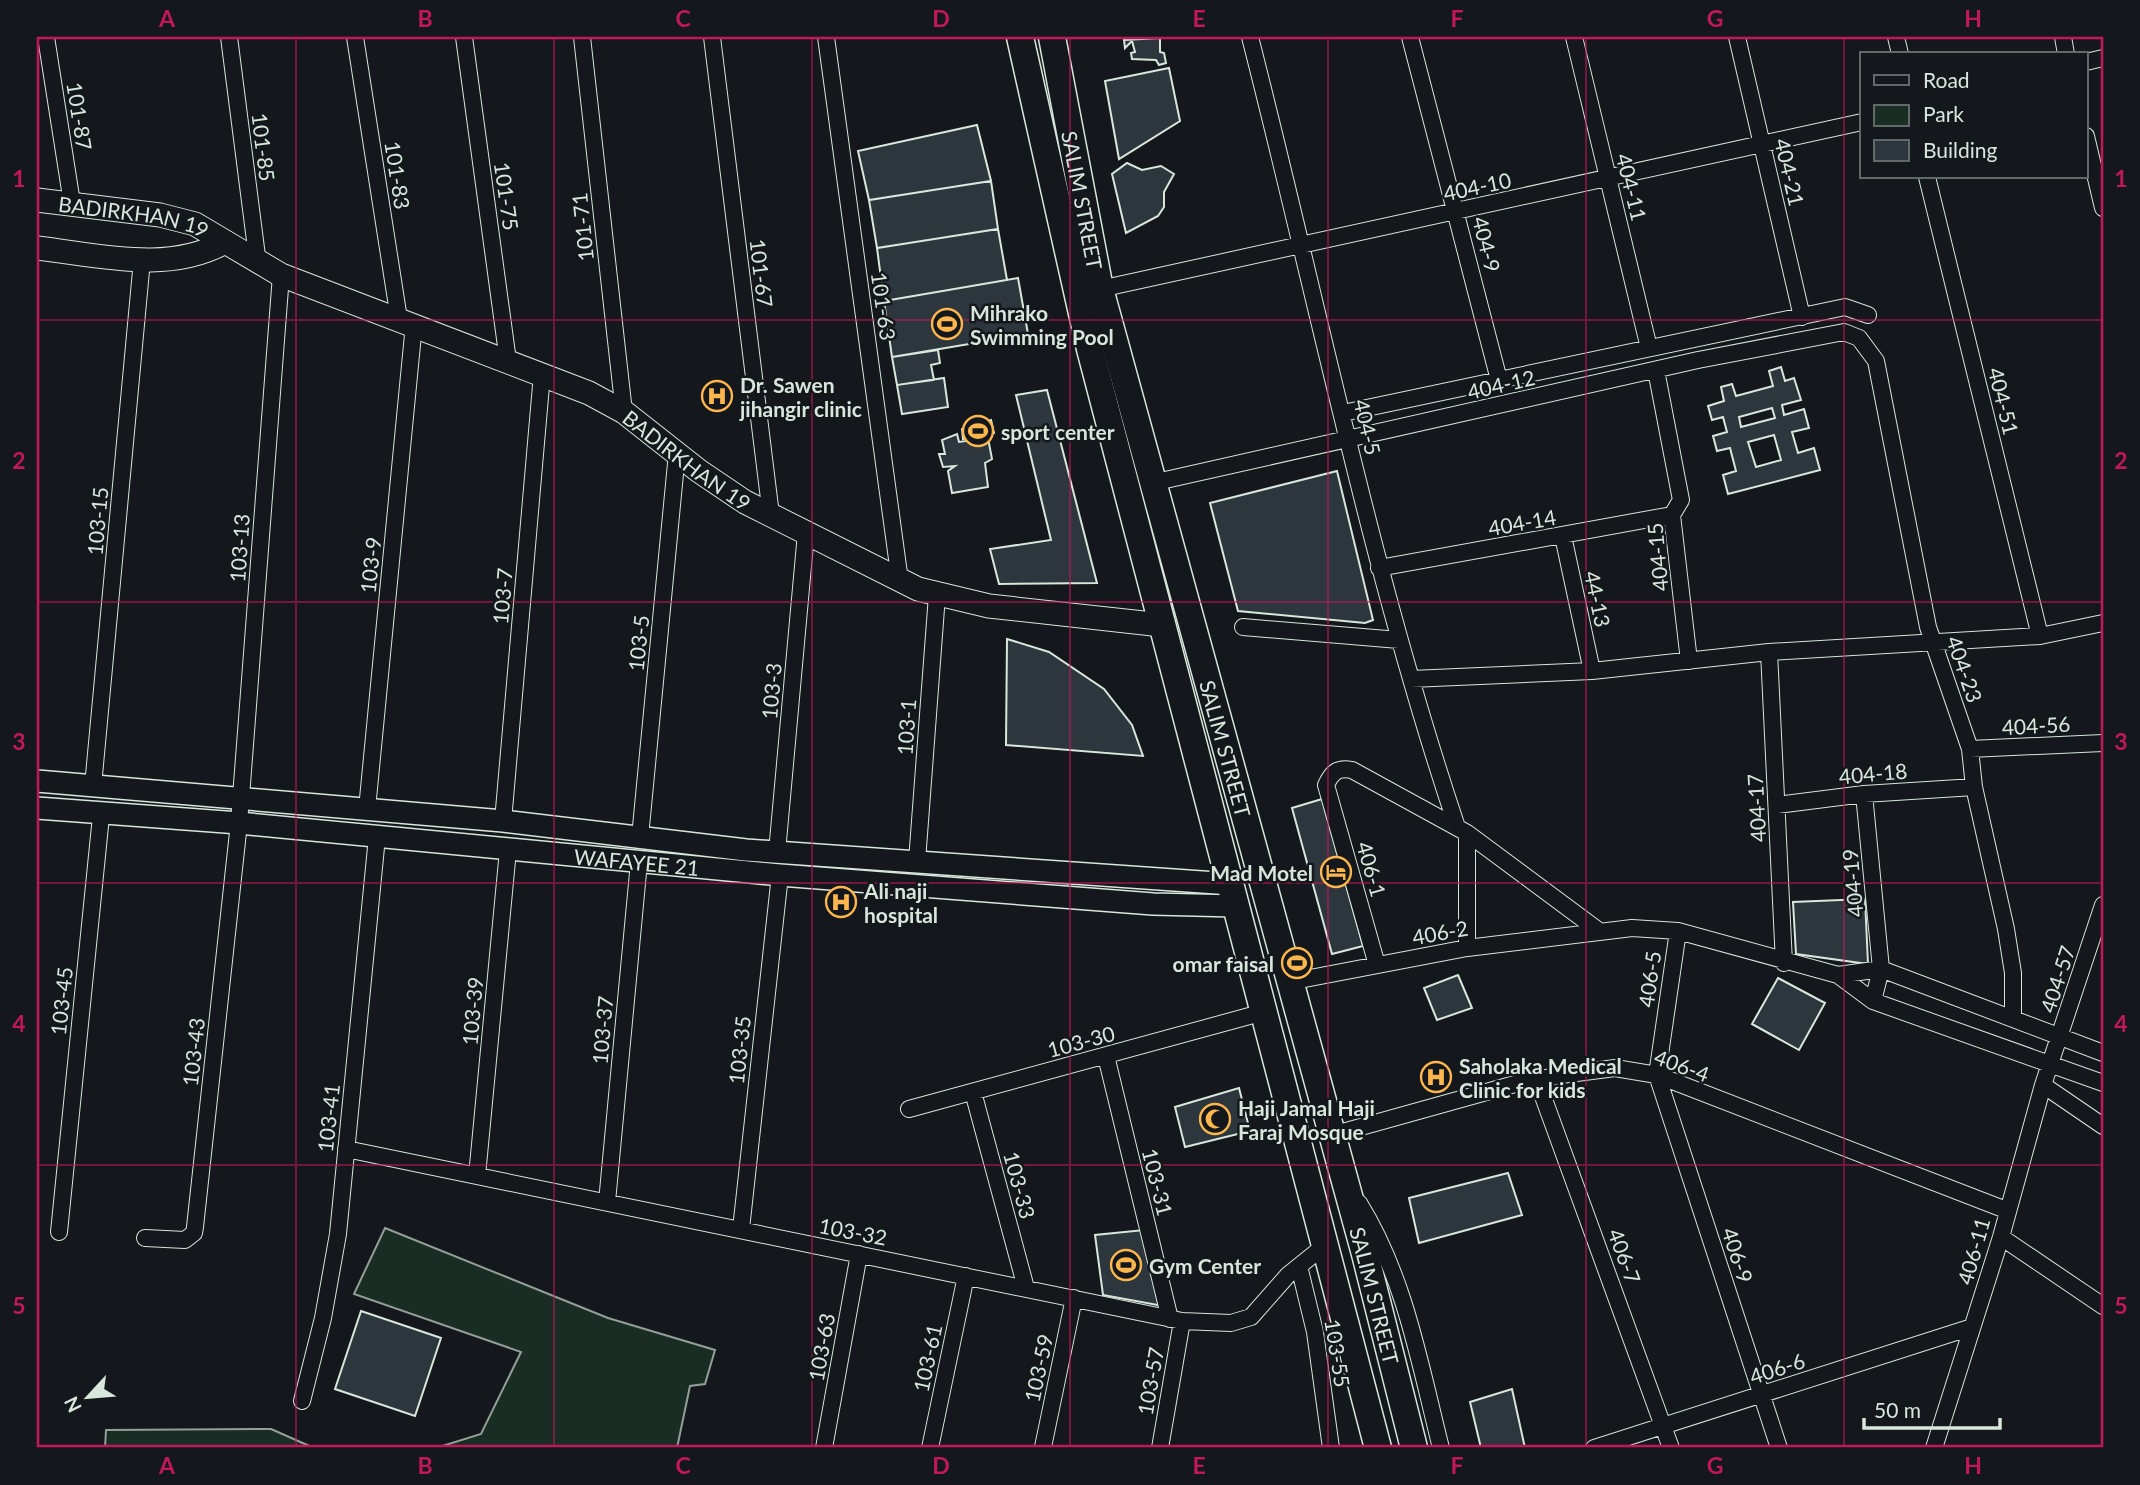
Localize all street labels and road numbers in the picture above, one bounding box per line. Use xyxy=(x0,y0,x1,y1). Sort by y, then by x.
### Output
street label: 101-87 xyxy=(62,80,98,152)
street label: 101-85 xyxy=(247,111,281,183)
street label: SALIM STREET xyxy=(1058,129,1109,272)
street label: 404-21 xyxy=(1770,136,1810,208)
street label: 101-83 xyxy=(380,139,416,211)
street label: 404-11 xyxy=(1612,151,1652,223)
street label: 101-75 xyxy=(490,160,524,232)
street label: 404-10 xyxy=(1441,167,1513,205)
street label: BADIRKHAN 19 xyxy=(57,190,214,242)
street label: 101-71 xyxy=(566,192,598,262)
street label: 404-9 xyxy=(1468,214,1506,274)
street label: 101-67 xyxy=(745,237,779,309)
street label: 101-63 xyxy=(867,270,901,342)
street label: 404-12 xyxy=(1465,364,1537,404)
street label: 404-51 xyxy=(1984,365,2024,437)
street label: 404-5 xyxy=(1349,397,1387,457)
street label: BADIRKHAN 19 xyxy=(619,404,756,515)
street label: 103-15 xyxy=(82,486,112,556)
street label: 404-14 xyxy=(1486,504,1558,540)
street label: 103-13 xyxy=(224,513,254,583)
street label: 404-15 xyxy=(1642,522,1672,592)
street label: 103-9 xyxy=(355,536,385,594)
street label: 103-7 xyxy=(487,567,517,625)
street label: 44-13 xyxy=(1580,569,1616,629)
street label: 103-5 xyxy=(623,614,653,672)
street label: 404-23 xyxy=(1942,632,1988,706)
street label: 103-3 xyxy=(756,662,786,720)
street label: SALIM STREET xyxy=(1196,677,1257,820)
street label: 103-1 xyxy=(892,698,920,756)
street label: 404-56 xyxy=(2001,711,2071,739)
street label: 404-18 xyxy=(1838,758,1908,788)
street label: 404-17 xyxy=(1742,773,1770,843)
street label: 406-1 xyxy=(1352,838,1392,900)
street label: WAFAYEE 21 xyxy=(573,843,700,880)
street label: 404-19 xyxy=(1837,848,1867,918)
street label: 406-2 xyxy=(1410,915,1470,949)
street label: 404-57 xyxy=(2034,942,2080,1016)
street label: 406-5 xyxy=(1633,949,1665,1009)
street label: 103-45 xyxy=(45,966,77,1036)
street label: 103-39 xyxy=(457,976,487,1046)
street label: 103-37 xyxy=(587,995,617,1065)
street label: 103-35 xyxy=(723,1015,755,1085)
street label: 103-43 xyxy=(177,1017,209,1087)
street label: 103-30 xyxy=(1045,1020,1117,1062)
street label: 406-4 xyxy=(1651,1044,1713,1086)
street label: 103-41 xyxy=(312,1083,344,1153)
street label: 103-31 xyxy=(1138,1146,1178,1218)
street label: 103-33 xyxy=(999,1149,1041,1221)
street label: 103-32 xyxy=(817,1212,889,1250)
street label: 406-11 xyxy=(1952,1215,1994,1287)
street label: SALIM STREET xyxy=(1346,1224,1405,1367)
street label: 406-9 xyxy=(1717,1224,1759,1286)
street label: 406-7 xyxy=(1604,1225,1646,1287)
street label: 103-63 xyxy=(803,1311,839,1383)
street label: 103-55 xyxy=(1320,1317,1356,1389)
street label: 103-61 xyxy=(908,1322,946,1394)
street label: 103-59 xyxy=(1019,1332,1057,1404)
street label: 103-57 xyxy=(1132,1345,1168,1417)
street label: 406-6 xyxy=(1746,1347,1808,1389)

